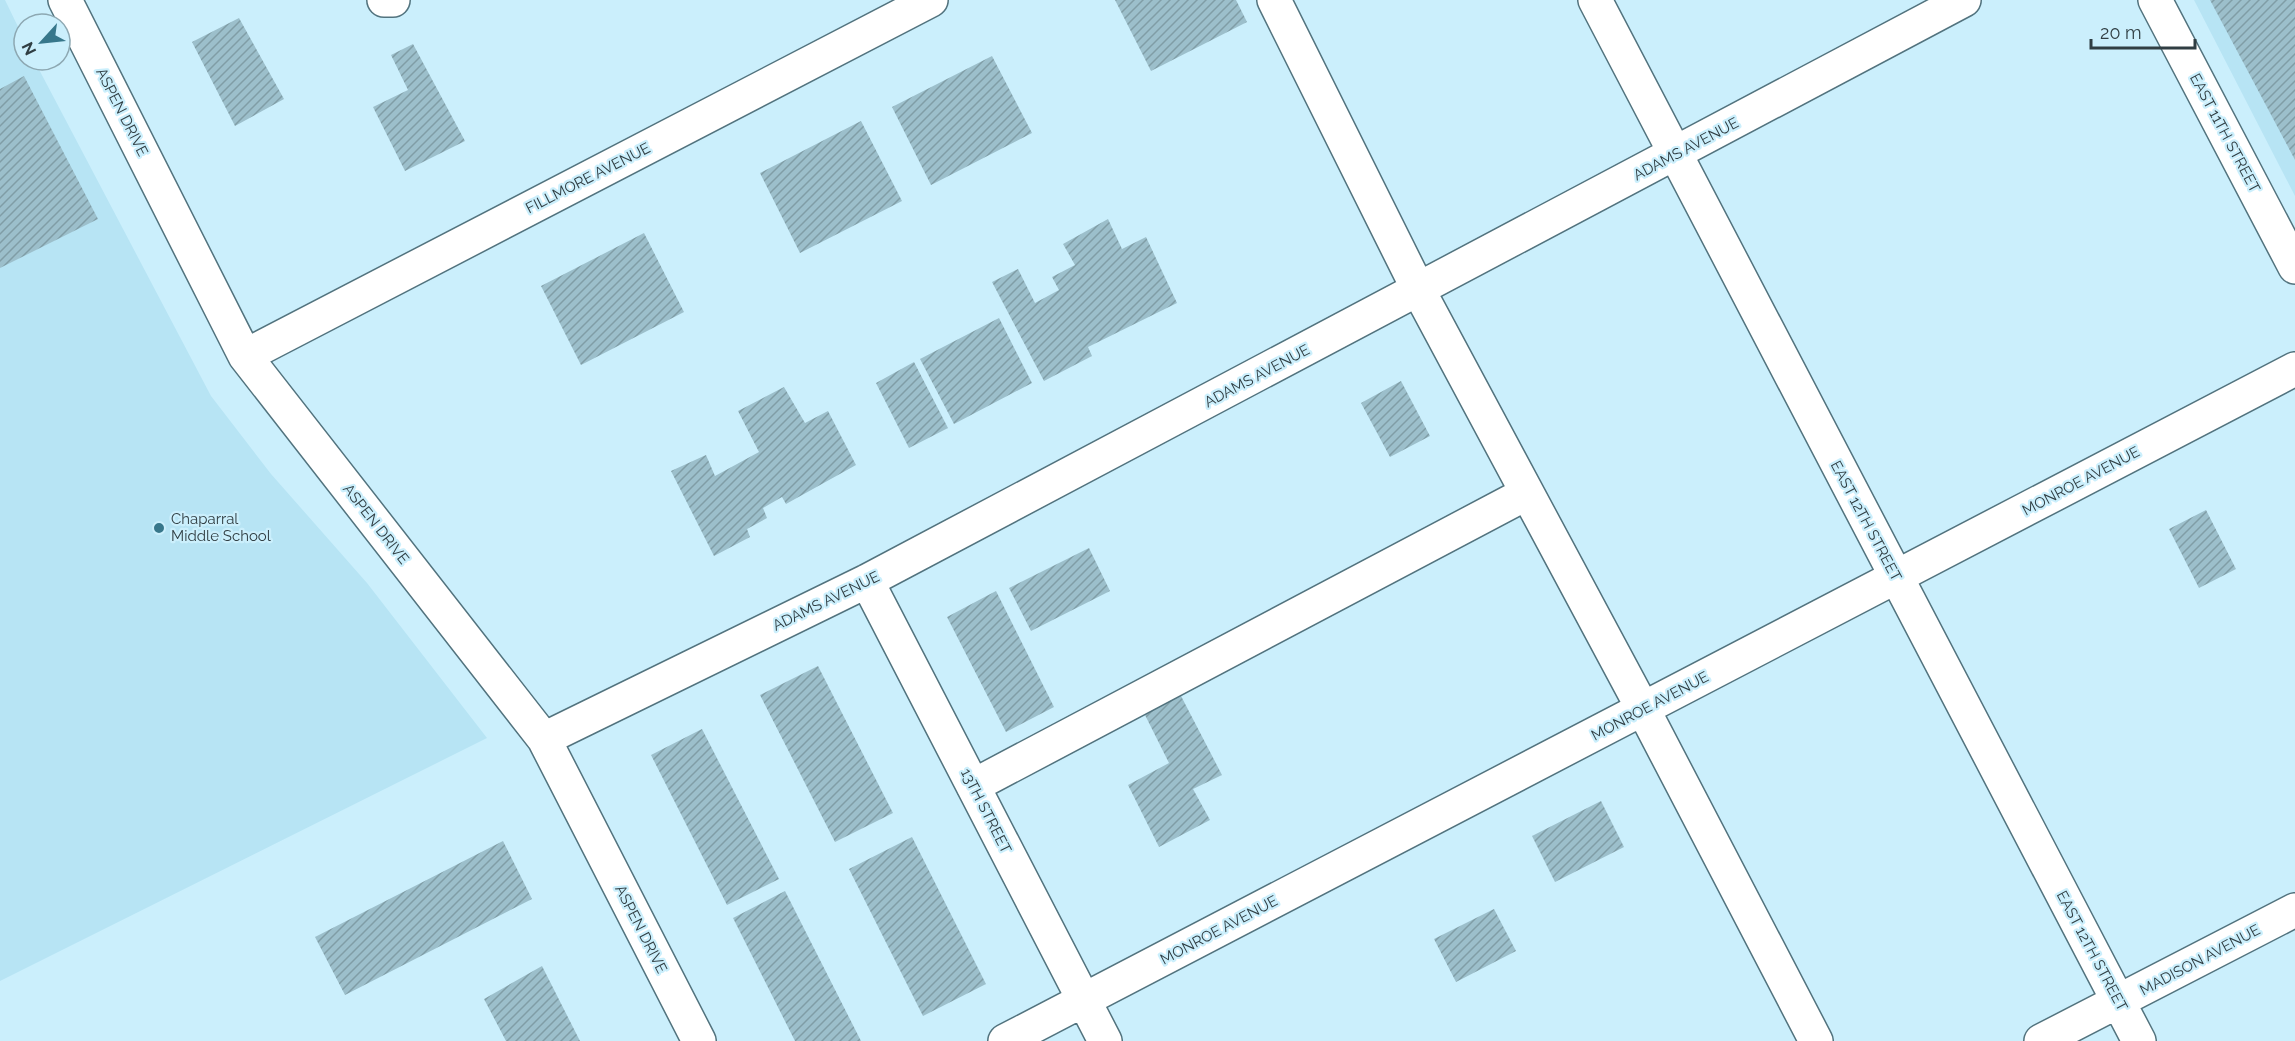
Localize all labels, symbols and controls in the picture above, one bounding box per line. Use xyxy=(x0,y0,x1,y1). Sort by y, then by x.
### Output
north arrow xyxy=(12,12,72,72)
scale bar xyxy=(2091,12,2194,50)
text: 20 m xyxy=(2100,22,2142,43)
text: N xyxy=(18,39,40,58)
street label: ASPEN DRIVE xyxy=(92,65,152,159)
street label: EAST 11TH STREET xyxy=(2186,70,2264,196)
street label: ADAMS AVENUE xyxy=(1630,114,1742,184)
street label: FILLMORE AVENUE xyxy=(523,139,653,217)
street label: ADAMS AVENUE xyxy=(1201,341,1313,411)
street label: MONROE AVENUE xyxy=(2019,442,2143,520)
street label: EAST 12TH STREET xyxy=(1827,458,1905,584)
street label: ASPEN DRIVE xyxy=(339,480,413,568)
place label: Chaparral Middle School xyxy=(171,510,272,545)
marker: Chaparral Middle School xyxy=(152,521,166,535)
street label: ADAMS AVENUE xyxy=(770,567,882,635)
street label: MONROE AVENUE xyxy=(1588,667,1712,745)
street label: 13TH STREET xyxy=(957,766,1015,856)
street label: ASPEN DRIVE xyxy=(611,882,671,976)
street label: EAST 12TH STREET xyxy=(2053,888,2131,1014)
street label: MONROE AVENUE xyxy=(1157,891,1281,969)
street label: MADISON AVENUE xyxy=(2137,921,2263,999)

